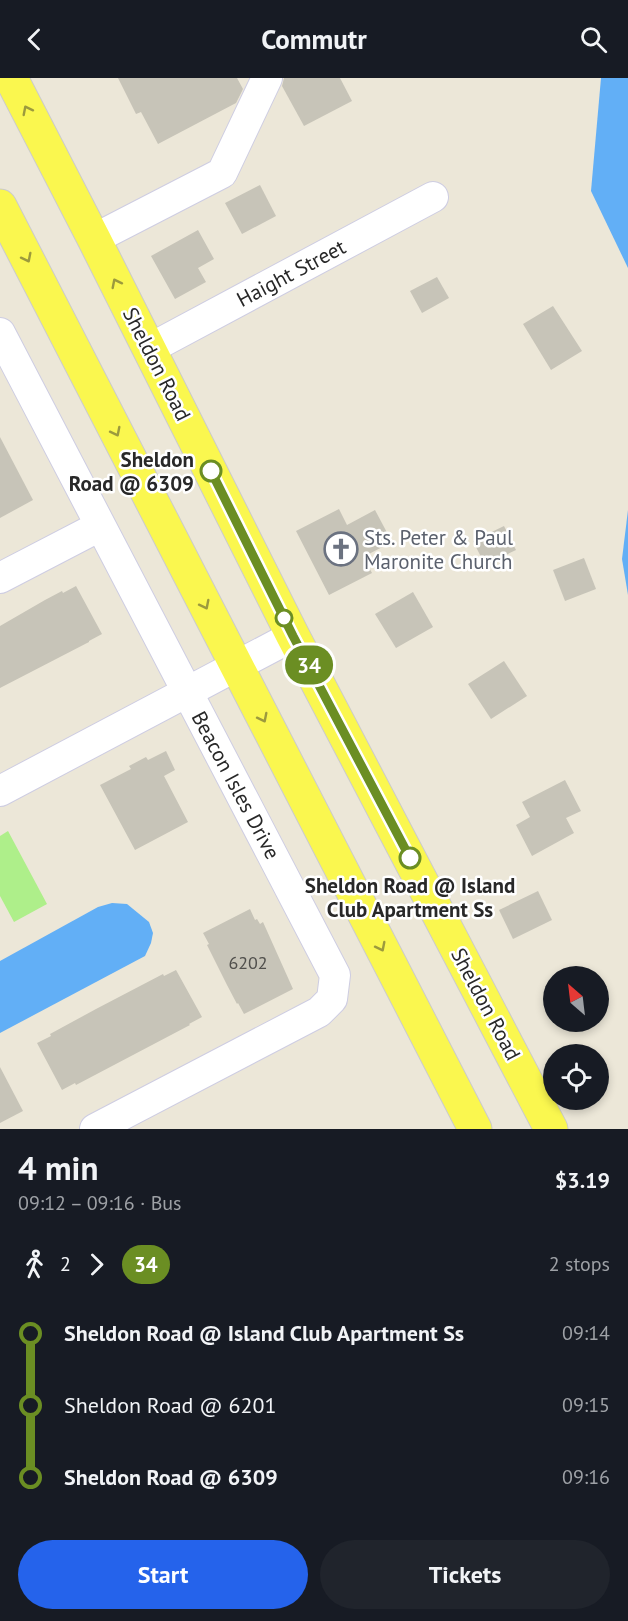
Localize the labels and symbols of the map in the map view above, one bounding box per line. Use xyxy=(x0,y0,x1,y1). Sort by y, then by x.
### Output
one-way arrow xyxy=(23,105,34,116)
street label: Haight Street xyxy=(232,233,350,313)
one-way arrow xyxy=(20,252,31,263)
one-way arrow xyxy=(112,279,123,290)
street label: Sheldon Road xyxy=(117,303,197,425)
one-way arrow xyxy=(109,425,120,436)
place label: Sheldon Road @ 6309 xyxy=(69,446,194,497)
marker: Sheldon Road @ 6309 xyxy=(200,460,222,482)
place label: Sts. Peter & Paul Maronite Church xyxy=(364,524,513,575)
church icon: Sts. Peter & Paul Maronite Church xyxy=(323,531,359,567)
one-way arrow xyxy=(198,599,209,610)
unlabelled marker xyxy=(275,609,293,627)
line badge: 34 xyxy=(282,646,336,684)
street label: Beacon Isles Drive xyxy=(186,706,286,864)
one-way arrow xyxy=(255,711,267,722)
marker: Sheldon Road @ Island Club Apartment Ss xyxy=(399,847,421,869)
place label: Sheldon Road @ Island Club Apartment Ss xyxy=(305,872,515,923)
one-way arrow xyxy=(374,941,385,951)
street label: Sheldon Road xyxy=(445,943,527,1065)
house number: 6202 xyxy=(228,951,268,974)
north arrow xyxy=(543,966,609,1032)

